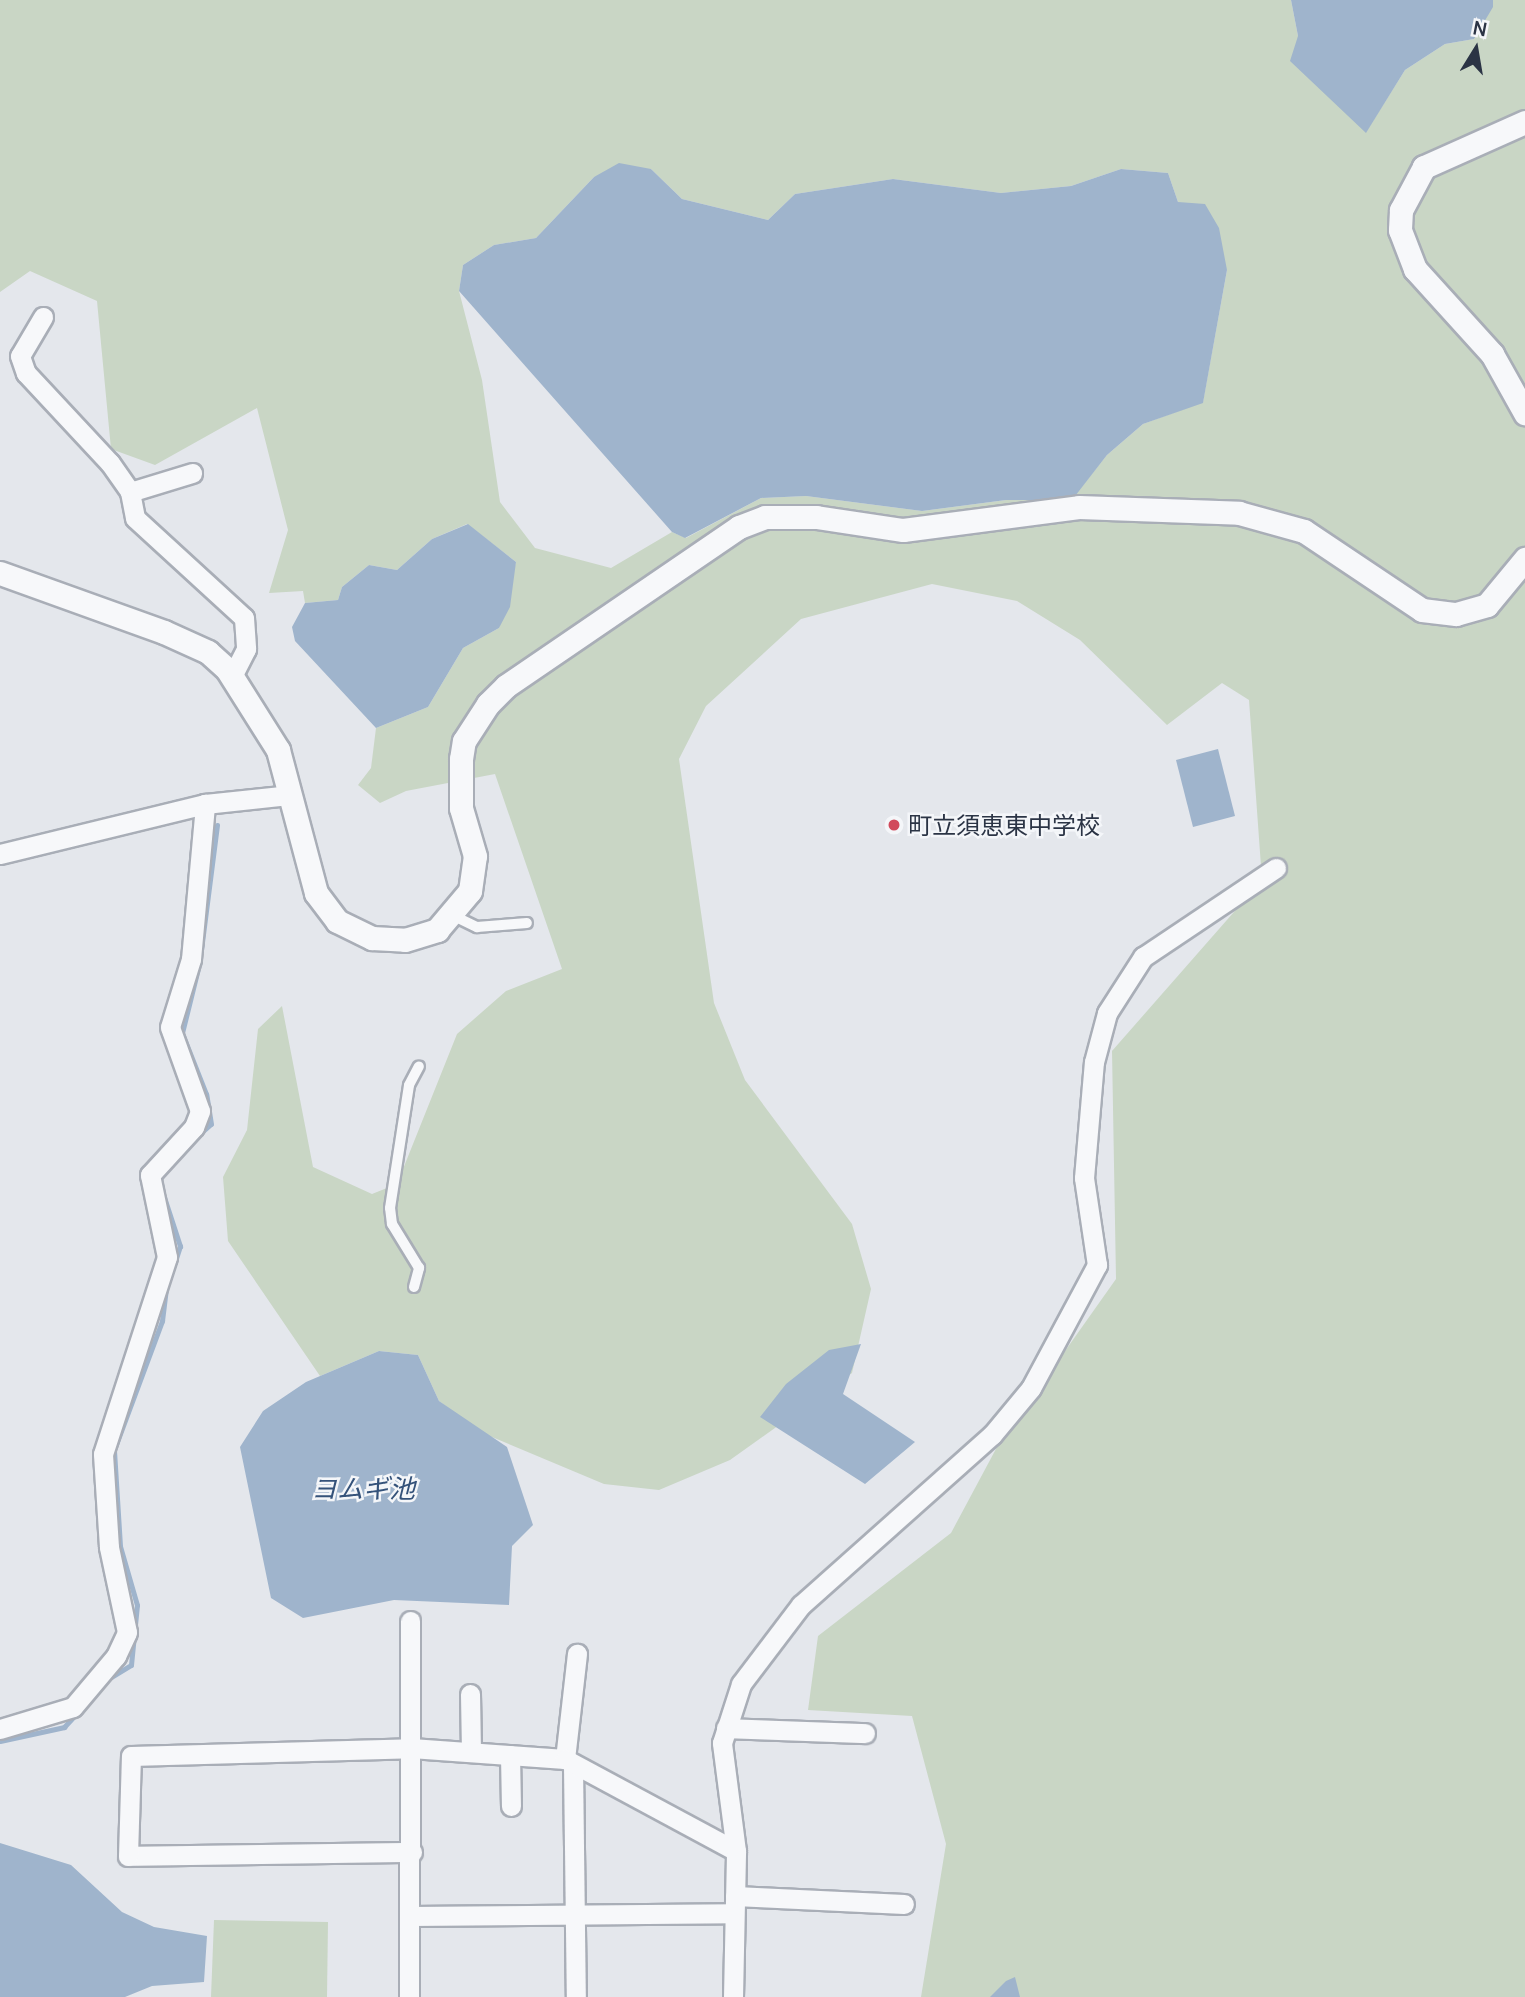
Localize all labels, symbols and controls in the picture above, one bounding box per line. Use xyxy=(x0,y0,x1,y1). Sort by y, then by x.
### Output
north arrow xyxy=(1441,14,1511,84)
text: N xyxy=(1471,14,1489,42)
place label: 町立須恵東中学校 xyxy=(908,811,1100,839)
marker: 町立須恵東中学校 xyxy=(886,817,902,833)
water label: ヨムギ池 xyxy=(311,1473,415,1505)

